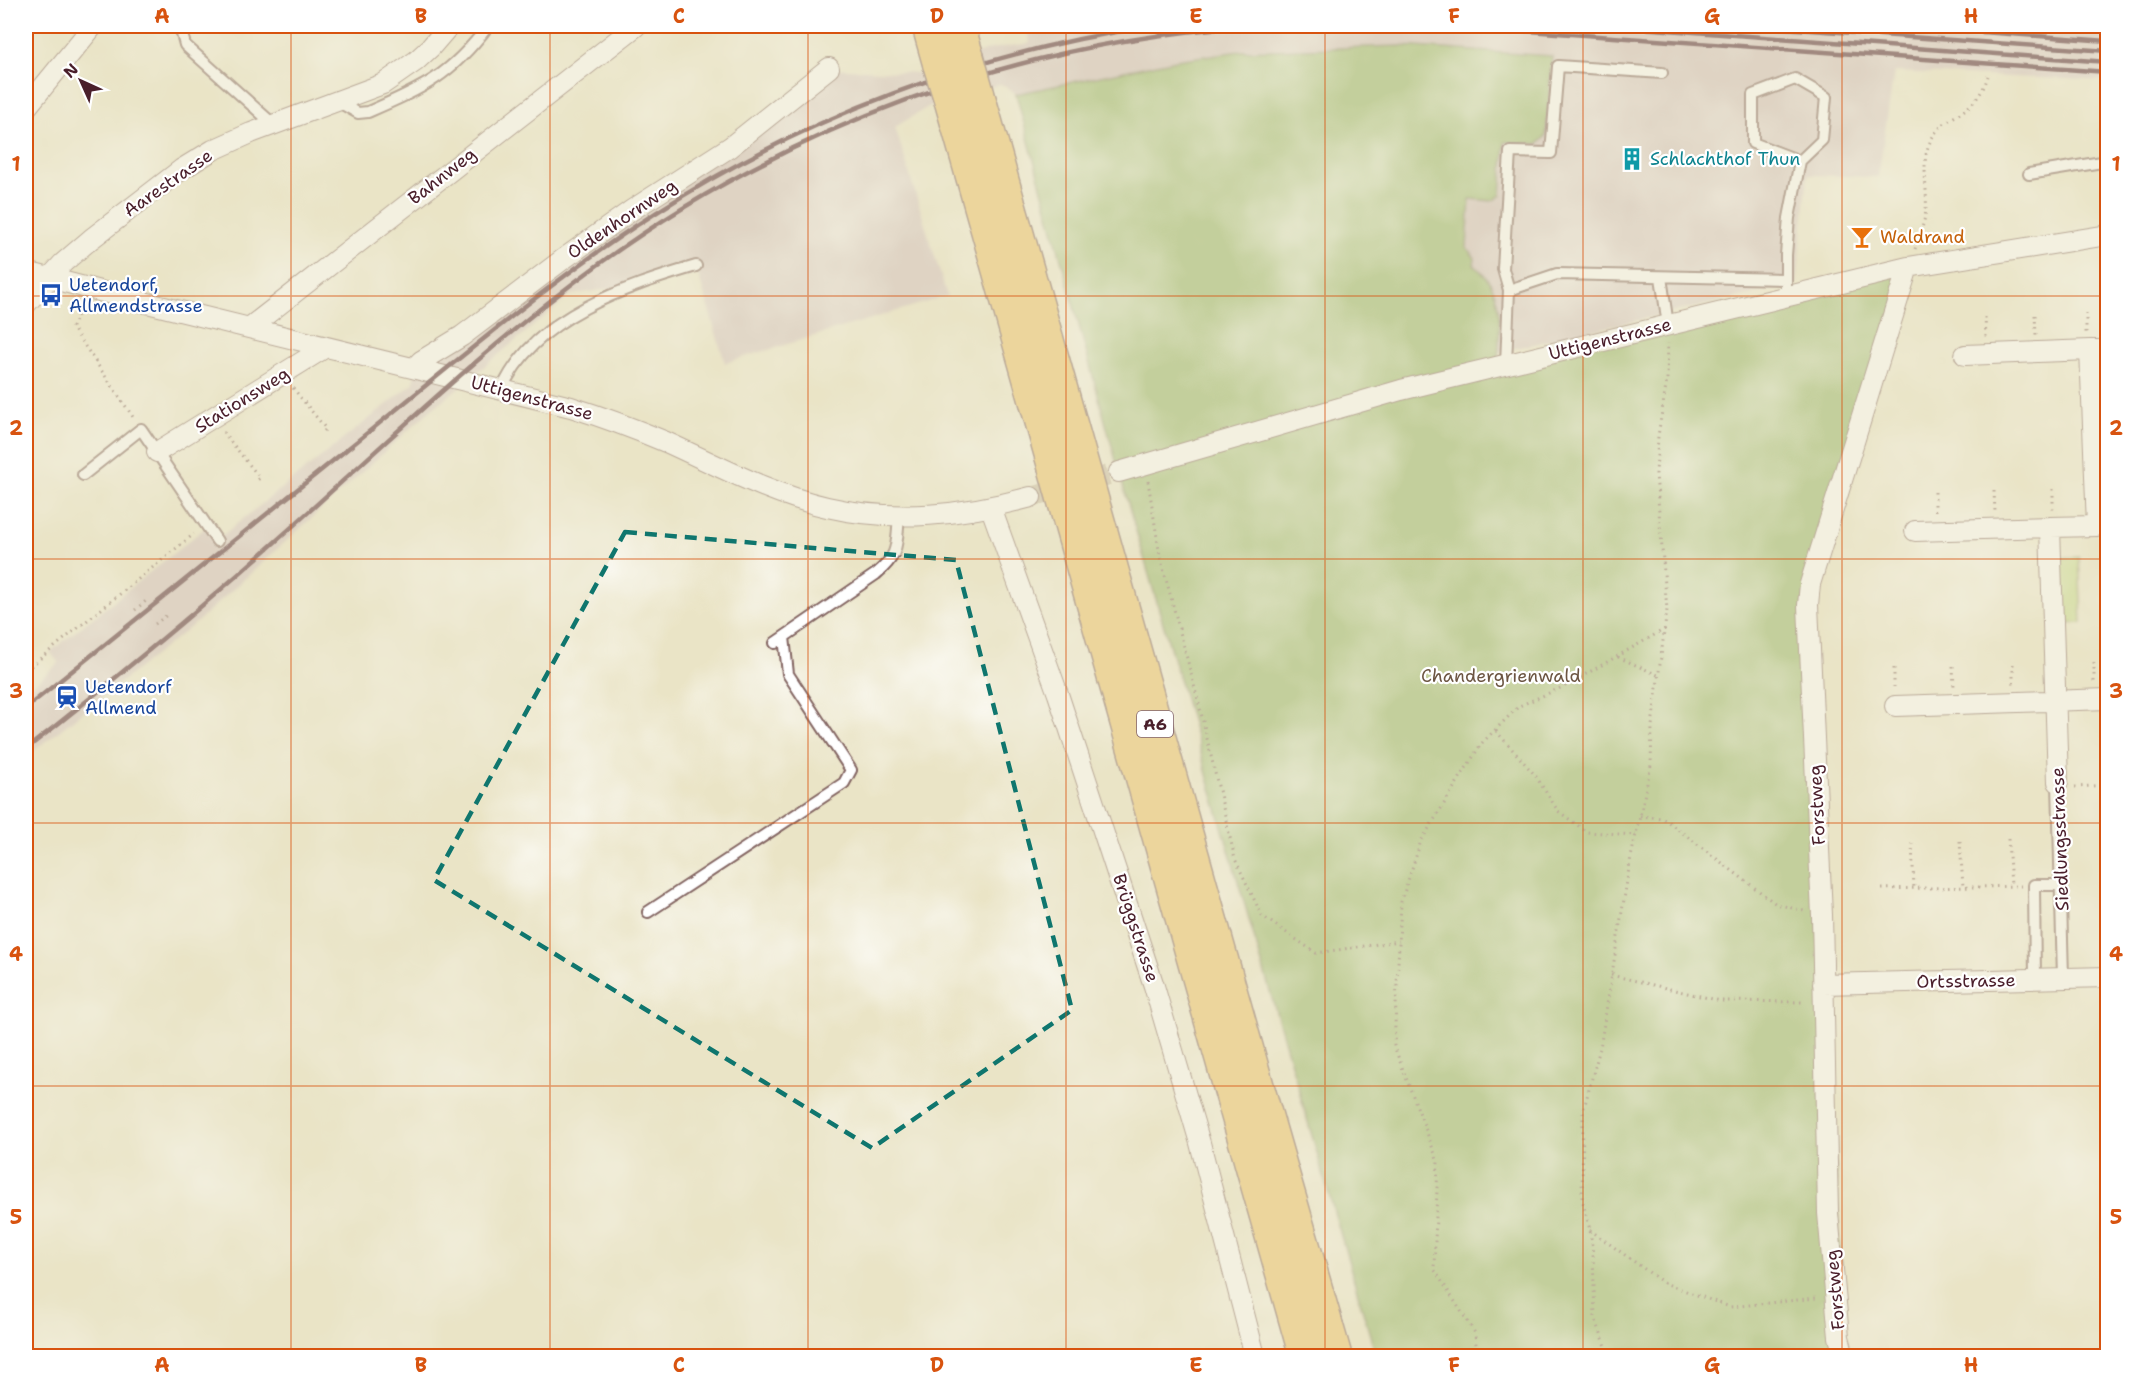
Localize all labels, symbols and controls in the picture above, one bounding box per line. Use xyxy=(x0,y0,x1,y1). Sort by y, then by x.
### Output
text: A xyxy=(154,3,170,29)
text: B xyxy=(415,3,427,29)
text: C xyxy=(673,3,685,29)
text: D xyxy=(930,3,944,29)
text: E xyxy=(1189,3,1203,29)
text: F xyxy=(1448,3,1460,29)
text: G xyxy=(1704,3,1720,29)
text: H xyxy=(1964,3,1978,29)
north arrow xyxy=(51,51,111,111)
text: N xyxy=(59,59,83,83)
street label: Bahnweg xyxy=(403,142,481,210)
street label: Aarestrasse xyxy=(119,144,217,222)
building icon: Schlachthof Thun xyxy=(1619,146,1645,172)
place label: Schlachthof Thun xyxy=(1650,147,1800,171)
text: 1 xyxy=(11,151,21,177)
text: 1 xyxy=(2111,151,2121,177)
street label: Oldenhornweg xyxy=(562,173,682,265)
bar icon: Waldrand xyxy=(1849,224,1875,250)
place label: Waldrand xyxy=(1880,225,1965,249)
place label: Uetendorf, Allmendstrasse xyxy=(69,273,203,318)
bus stop icon: Uetendorf, Allmendstrasse xyxy=(38,282,64,308)
street label: Uttigenstrasse xyxy=(1546,312,1674,366)
street label: Stationsweg xyxy=(190,361,294,439)
street label: Uttigenstrasse xyxy=(468,370,596,426)
text: 2 xyxy=(9,415,23,441)
text: 2 xyxy=(2109,415,2123,441)
park label: Chandergrienwald xyxy=(1421,664,1581,688)
place label: Uetendorf Allmend xyxy=(85,675,172,720)
text: 3 xyxy=(9,678,23,704)
text: 3 xyxy=(2109,678,2123,704)
station icon: Uetendorf Allmend xyxy=(54,684,80,710)
road number: A6 xyxy=(1137,711,1173,737)
street label: Forstweg xyxy=(1803,764,1831,846)
street label: Siedlungsstrasse xyxy=(2045,767,2075,911)
street label: Brüggstrasse xyxy=(1107,871,1165,985)
text: 4 xyxy=(9,941,23,967)
text: 4 xyxy=(2109,941,2123,967)
street label: Ortsstrasse xyxy=(1916,968,2016,994)
text: 5 xyxy=(10,1204,22,1230)
text: 5 xyxy=(2110,1204,2122,1230)
street label: Forstweg xyxy=(1820,1249,1850,1331)
text: A xyxy=(154,1352,170,1378)
text: B xyxy=(415,1352,427,1378)
text: C xyxy=(673,1352,685,1378)
text: D xyxy=(930,1352,944,1378)
text: E xyxy=(1189,1352,1203,1378)
text: F xyxy=(1448,1352,1460,1378)
text: G xyxy=(1704,1352,1720,1378)
text: H xyxy=(1964,1352,1978,1378)

